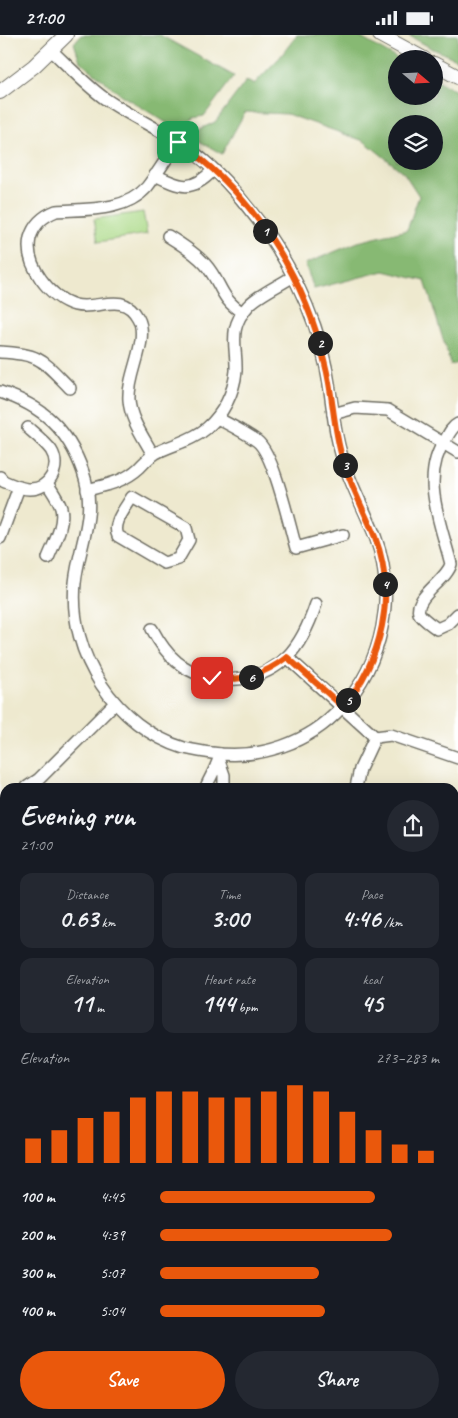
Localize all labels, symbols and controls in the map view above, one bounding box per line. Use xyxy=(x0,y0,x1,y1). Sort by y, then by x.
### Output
text: 21:00 xyxy=(25,6,63,30)
north arrow xyxy=(388,50,442,105)
map controls xyxy=(388,50,443,170)
button: layers xyxy=(388,115,443,170)
pin xyxy=(157,121,199,163)
icon: arrive xyxy=(164,128,192,156)
pin: 1 xyxy=(252,219,278,243)
text: 1 xyxy=(262,223,269,240)
pin: 2 xyxy=(308,331,332,355)
text: 2 xyxy=(317,335,324,352)
pin: 3 xyxy=(332,453,358,477)
text: 3 xyxy=(342,457,349,474)
pin: 4 xyxy=(372,571,398,597)
text: 4 xyxy=(382,576,389,593)
pin xyxy=(191,657,233,699)
icon: check xyxy=(198,664,226,692)
pin: 6 xyxy=(238,665,264,689)
text: 6 xyxy=(248,669,255,686)
pin: 5 xyxy=(336,687,360,713)
text: 5 xyxy=(345,692,352,709)
text: Evening run xyxy=(20,798,135,833)
button: share xyxy=(387,800,439,852)
text: 21:00 xyxy=(20,835,52,855)
text: Distance xyxy=(66,886,108,903)
text: Time xyxy=(219,886,240,903)
text: Pace xyxy=(361,886,383,903)
text: 0.63 xyxy=(59,903,98,935)
text: 3:00 xyxy=(210,903,249,935)
text: 4:46 xyxy=(341,903,381,935)
text: km xyxy=(98,914,115,931)
text: /km xyxy=(381,914,402,931)
text: Elevation xyxy=(66,971,109,988)
text: Heart rate xyxy=(204,971,255,988)
text: kcal xyxy=(363,971,381,988)
text: 11 xyxy=(70,988,93,1020)
text: 144 xyxy=(201,988,235,1020)
text: 45 xyxy=(361,988,383,1020)
text: m xyxy=(93,999,104,1016)
text: bpm xyxy=(235,999,258,1016)
text: Elevation xyxy=(20,1048,69,1068)
text: 273–283 m xyxy=(376,1048,439,1068)
text: 100 m xyxy=(20,1187,55,1207)
text: 4:45 xyxy=(100,1187,125,1207)
text: 200 m xyxy=(20,1225,55,1245)
text: 4:39 xyxy=(100,1225,125,1245)
text: 300 m xyxy=(20,1263,55,1283)
text: 5:07 xyxy=(100,1263,125,1283)
text: 400 m xyxy=(20,1301,55,1321)
text: 5:04 xyxy=(100,1301,125,1321)
button: Save xyxy=(20,1351,225,1409)
button: Share xyxy=(235,1351,439,1409)

